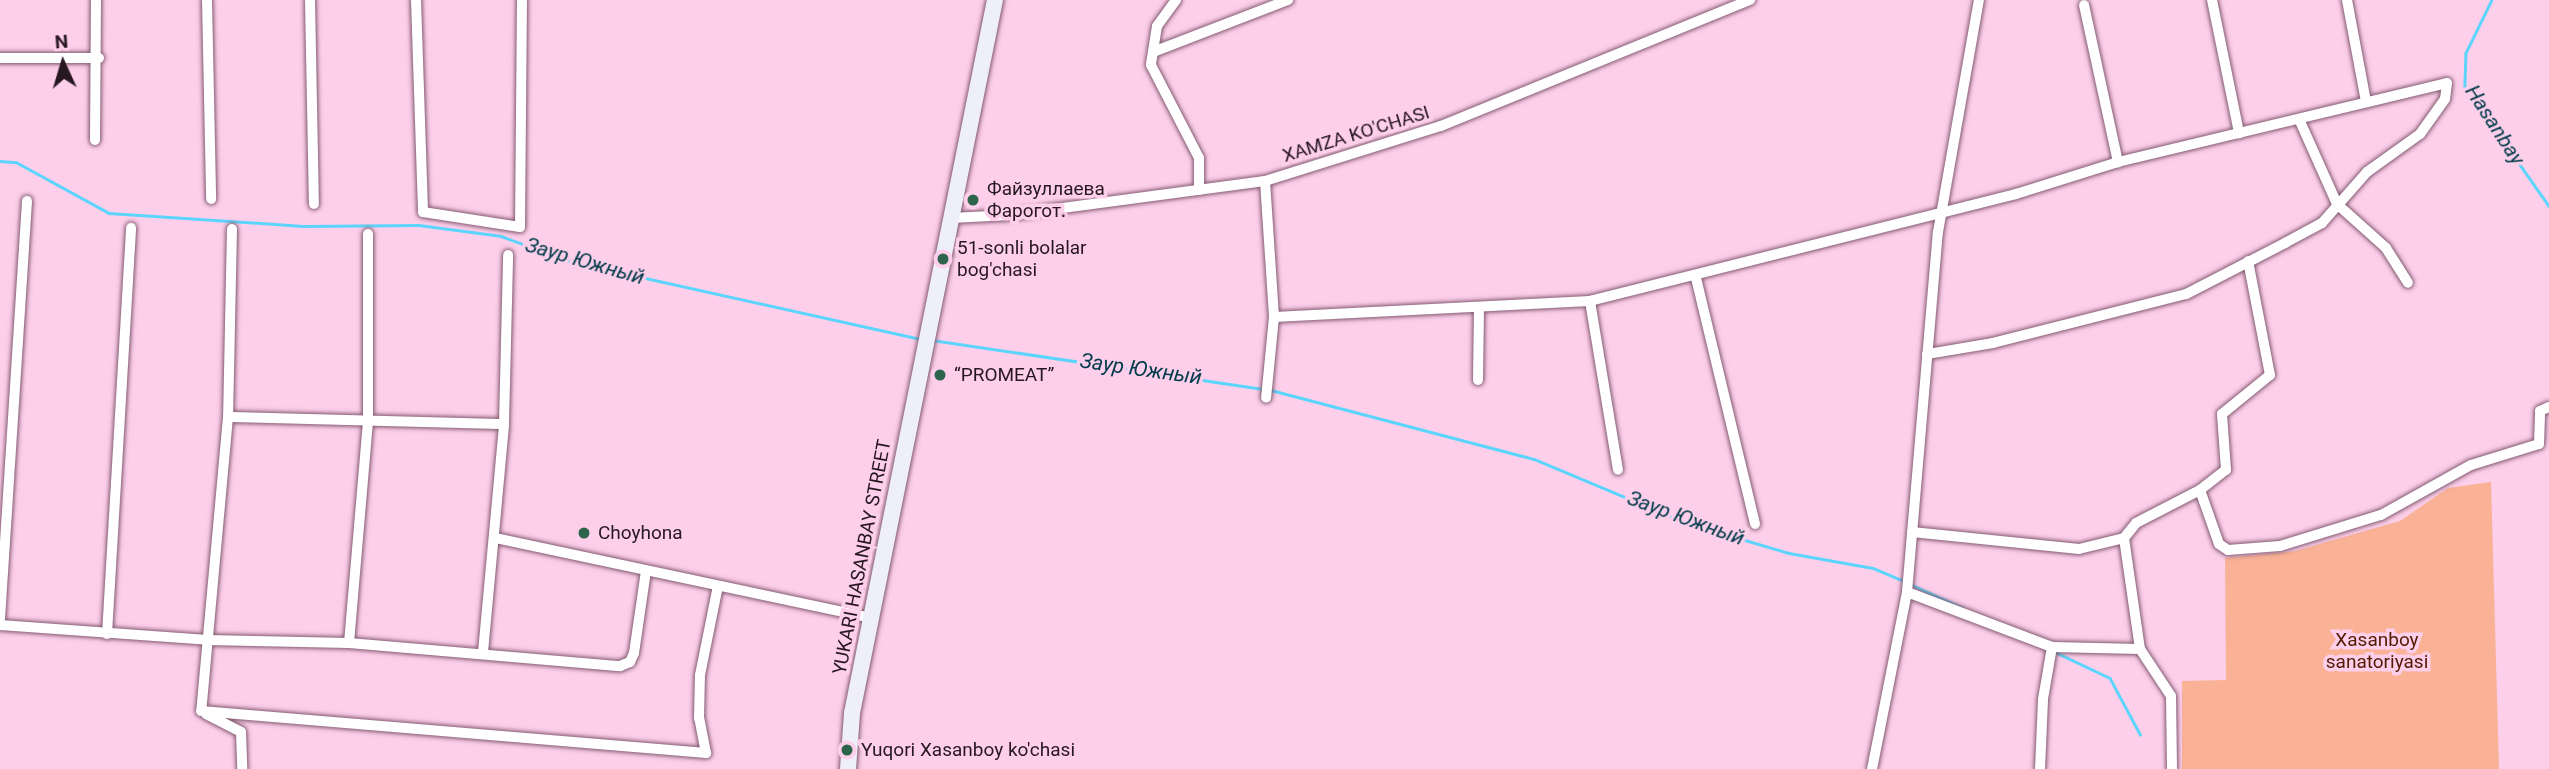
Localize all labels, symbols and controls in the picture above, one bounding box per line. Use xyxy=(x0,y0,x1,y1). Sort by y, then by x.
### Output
north arrow xyxy=(28,28,98,98)
text: N xyxy=(54,30,69,53)
water label: Hasanbay xyxy=(2460,80,2530,170)
street label: XAMZA KO'CHASI xyxy=(1280,101,1432,167)
place label: Файзуллаева Фарогот. xyxy=(987,178,1105,222)
marker: Файзуллаева Фарогот. xyxy=(965,192,981,208)
water label: Заур Южный xyxy=(523,232,647,290)
place label: 51-sonli bolalar bog'chasi xyxy=(957,237,1087,281)
marker: 51-sonli bolalar bog'chasi xyxy=(935,251,951,267)
water label: Заур Южный xyxy=(1079,348,1203,390)
place label: “PROMEAT” xyxy=(954,364,1054,386)
marker: “PROMEAT” xyxy=(932,367,948,383)
street label: YUKARI HASANBAY STREET xyxy=(828,438,896,676)
water label: Заур Южный xyxy=(1624,485,1748,551)
place label: Choyhona xyxy=(598,522,683,544)
marker: Choyhona xyxy=(576,525,592,541)
park label: Xasanboy sanatoriyasi xyxy=(2326,629,2428,673)
place label: Yuqori Xasanboy ko'chasi xyxy=(861,739,1075,761)
marker: Yuqori Xasanboy ko'chasi xyxy=(839,742,855,758)

